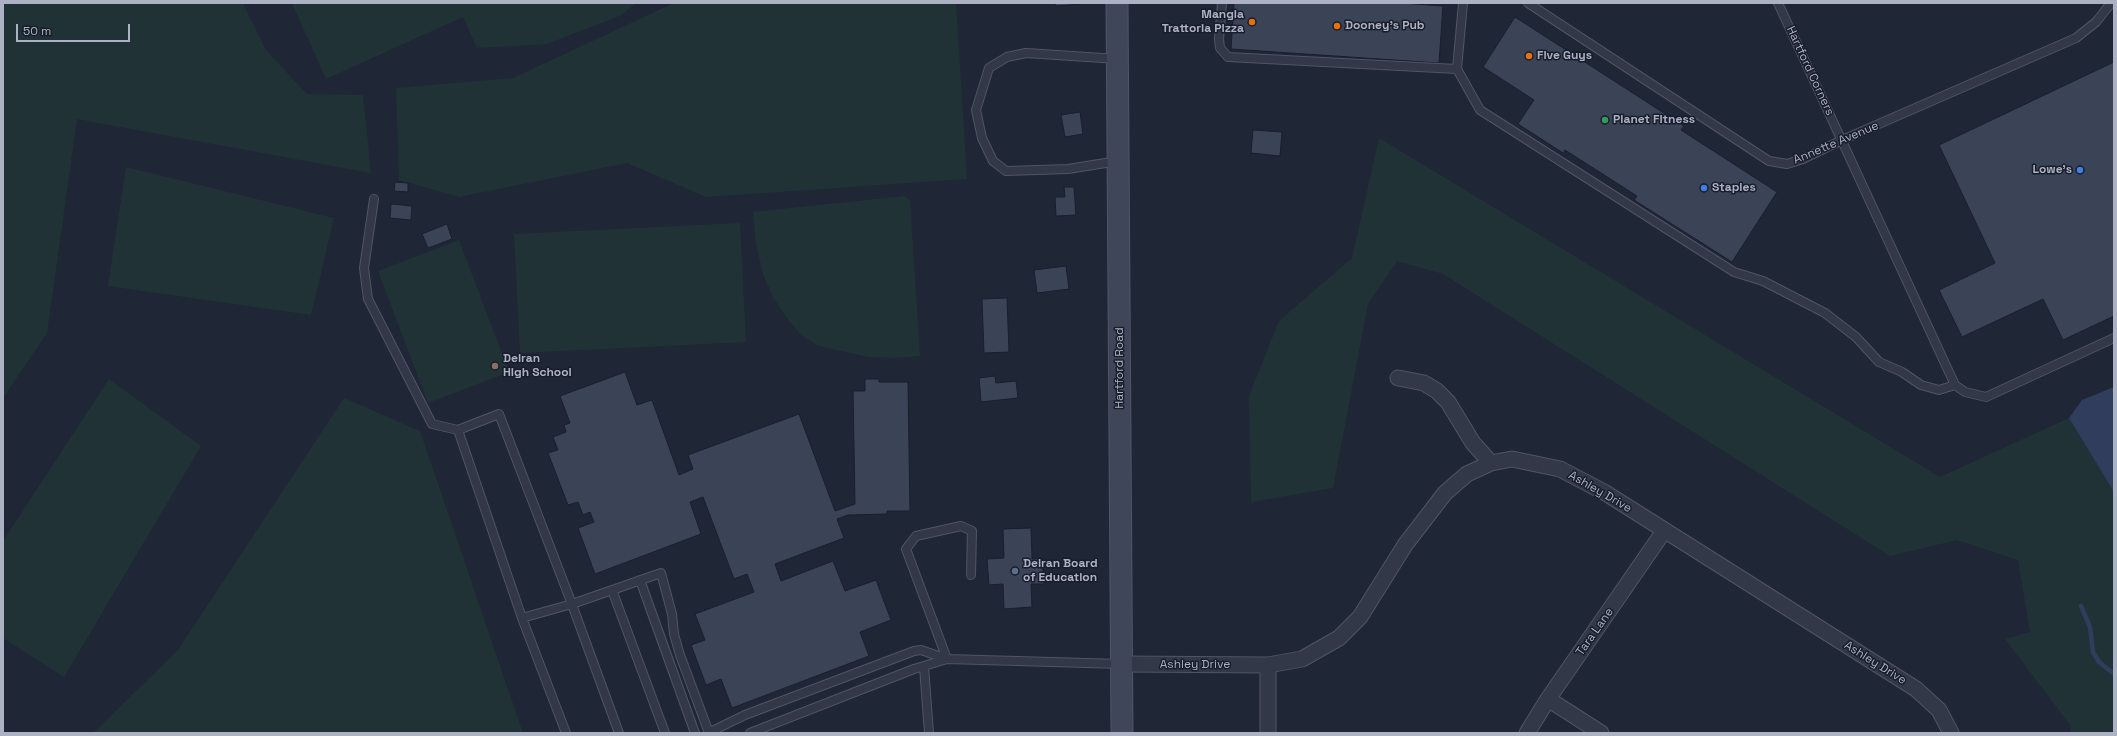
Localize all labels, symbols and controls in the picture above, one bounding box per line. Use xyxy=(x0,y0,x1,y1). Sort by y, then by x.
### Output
place label: Mangia Trattoria Pizza xyxy=(1162,8,1244,36)
scale bar xyxy=(18,16,132,42)
marker: Mangia Trattoria Pizza xyxy=(1247,17,1257,27)
place label: Dooney's Pub xyxy=(1345,19,1424,33)
marker: Dooney's Pub xyxy=(1332,21,1342,31)
text: 50 m xyxy=(23,23,51,39)
street label: Hartford Corners xyxy=(1783,24,1837,118)
place label: Five Guys xyxy=(1537,49,1592,63)
marker: Five Guys xyxy=(1524,51,1534,61)
place label: Planet Fitness xyxy=(1613,113,1695,127)
marker: Planet Fitness xyxy=(1600,115,1610,125)
street label: Annette Avenue xyxy=(1791,119,1881,167)
place label: Lowe's xyxy=(2032,163,2072,177)
marker: Lowe's xyxy=(2075,165,2085,175)
place label: Staples xyxy=(1712,181,1756,195)
marker: Staples xyxy=(1699,183,1709,193)
street label: Hartford Road xyxy=(1113,327,1127,409)
place label: Delran High School xyxy=(503,352,572,380)
marker: Delran High School xyxy=(490,361,500,371)
street label: Ashley Drive xyxy=(1566,468,1634,516)
place label: Delran Board of Education xyxy=(1023,557,1098,585)
marker: Delran Board of Education xyxy=(1010,566,1020,576)
street label: Tara Lane xyxy=(1573,605,1617,659)
street label: Ashley Drive xyxy=(1841,638,1909,688)
street label: Ashley Drive xyxy=(1160,658,1230,672)

